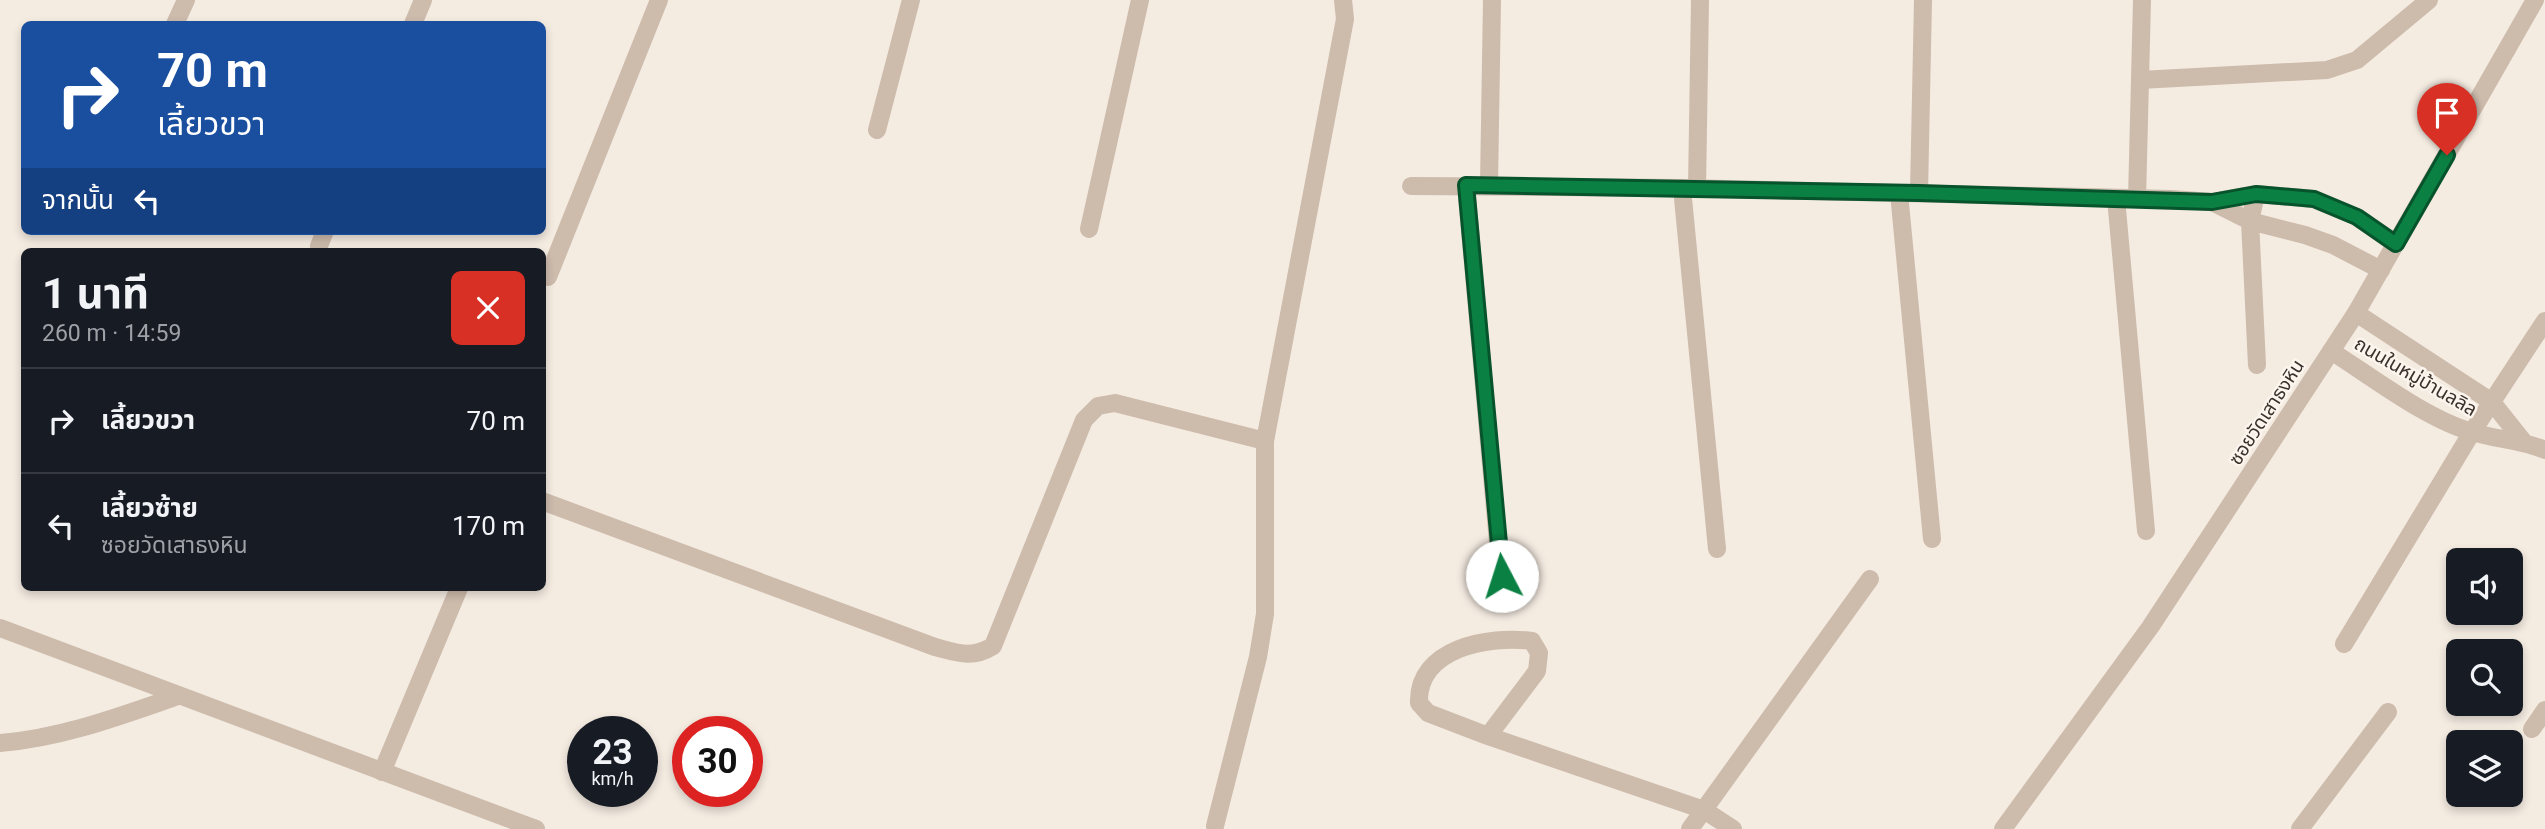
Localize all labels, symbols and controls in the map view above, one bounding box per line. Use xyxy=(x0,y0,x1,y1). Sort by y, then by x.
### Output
text: 70 m xyxy=(157,42,268,99)
icon: right xyxy=(42,49,133,140)
pin xyxy=(2417,83,2477,155)
icon: arrive xyxy=(2428,94,2466,132)
text: เลี้ยวขวา xyxy=(157,105,265,143)
icon: left xyxy=(128,182,166,220)
text: จากนั้น xyxy=(42,185,114,215)
text: 1 นาที xyxy=(42,269,149,318)
button: close xyxy=(451,271,525,345)
text: 260 m · 14:59 xyxy=(42,320,181,347)
street label: ถนนในหมู่บ้านลลิล xyxy=(2350,332,2481,422)
street label: ซอยวัดเสาธงหิน xyxy=(2224,355,2309,469)
icon: right xyxy=(42,402,80,440)
text: เลี้ยวขวา xyxy=(101,405,195,435)
text: 70 m xyxy=(467,406,525,436)
text: เลี้ยวซ้าย xyxy=(101,493,198,523)
icon: left xyxy=(42,507,80,545)
text: 170 m xyxy=(452,511,525,541)
text: ซอยวัดเสาธงหิน xyxy=(101,532,248,559)
position arrow xyxy=(1465,539,1539,613)
map controls xyxy=(2446,548,2523,807)
button: sound xyxy=(2446,548,2523,625)
button: search xyxy=(2446,639,2523,716)
speed limit sign: 30 xyxy=(672,716,763,807)
button: layers xyxy=(2446,730,2523,807)
text: 23 xyxy=(592,732,633,773)
text: km/h xyxy=(591,768,634,789)

